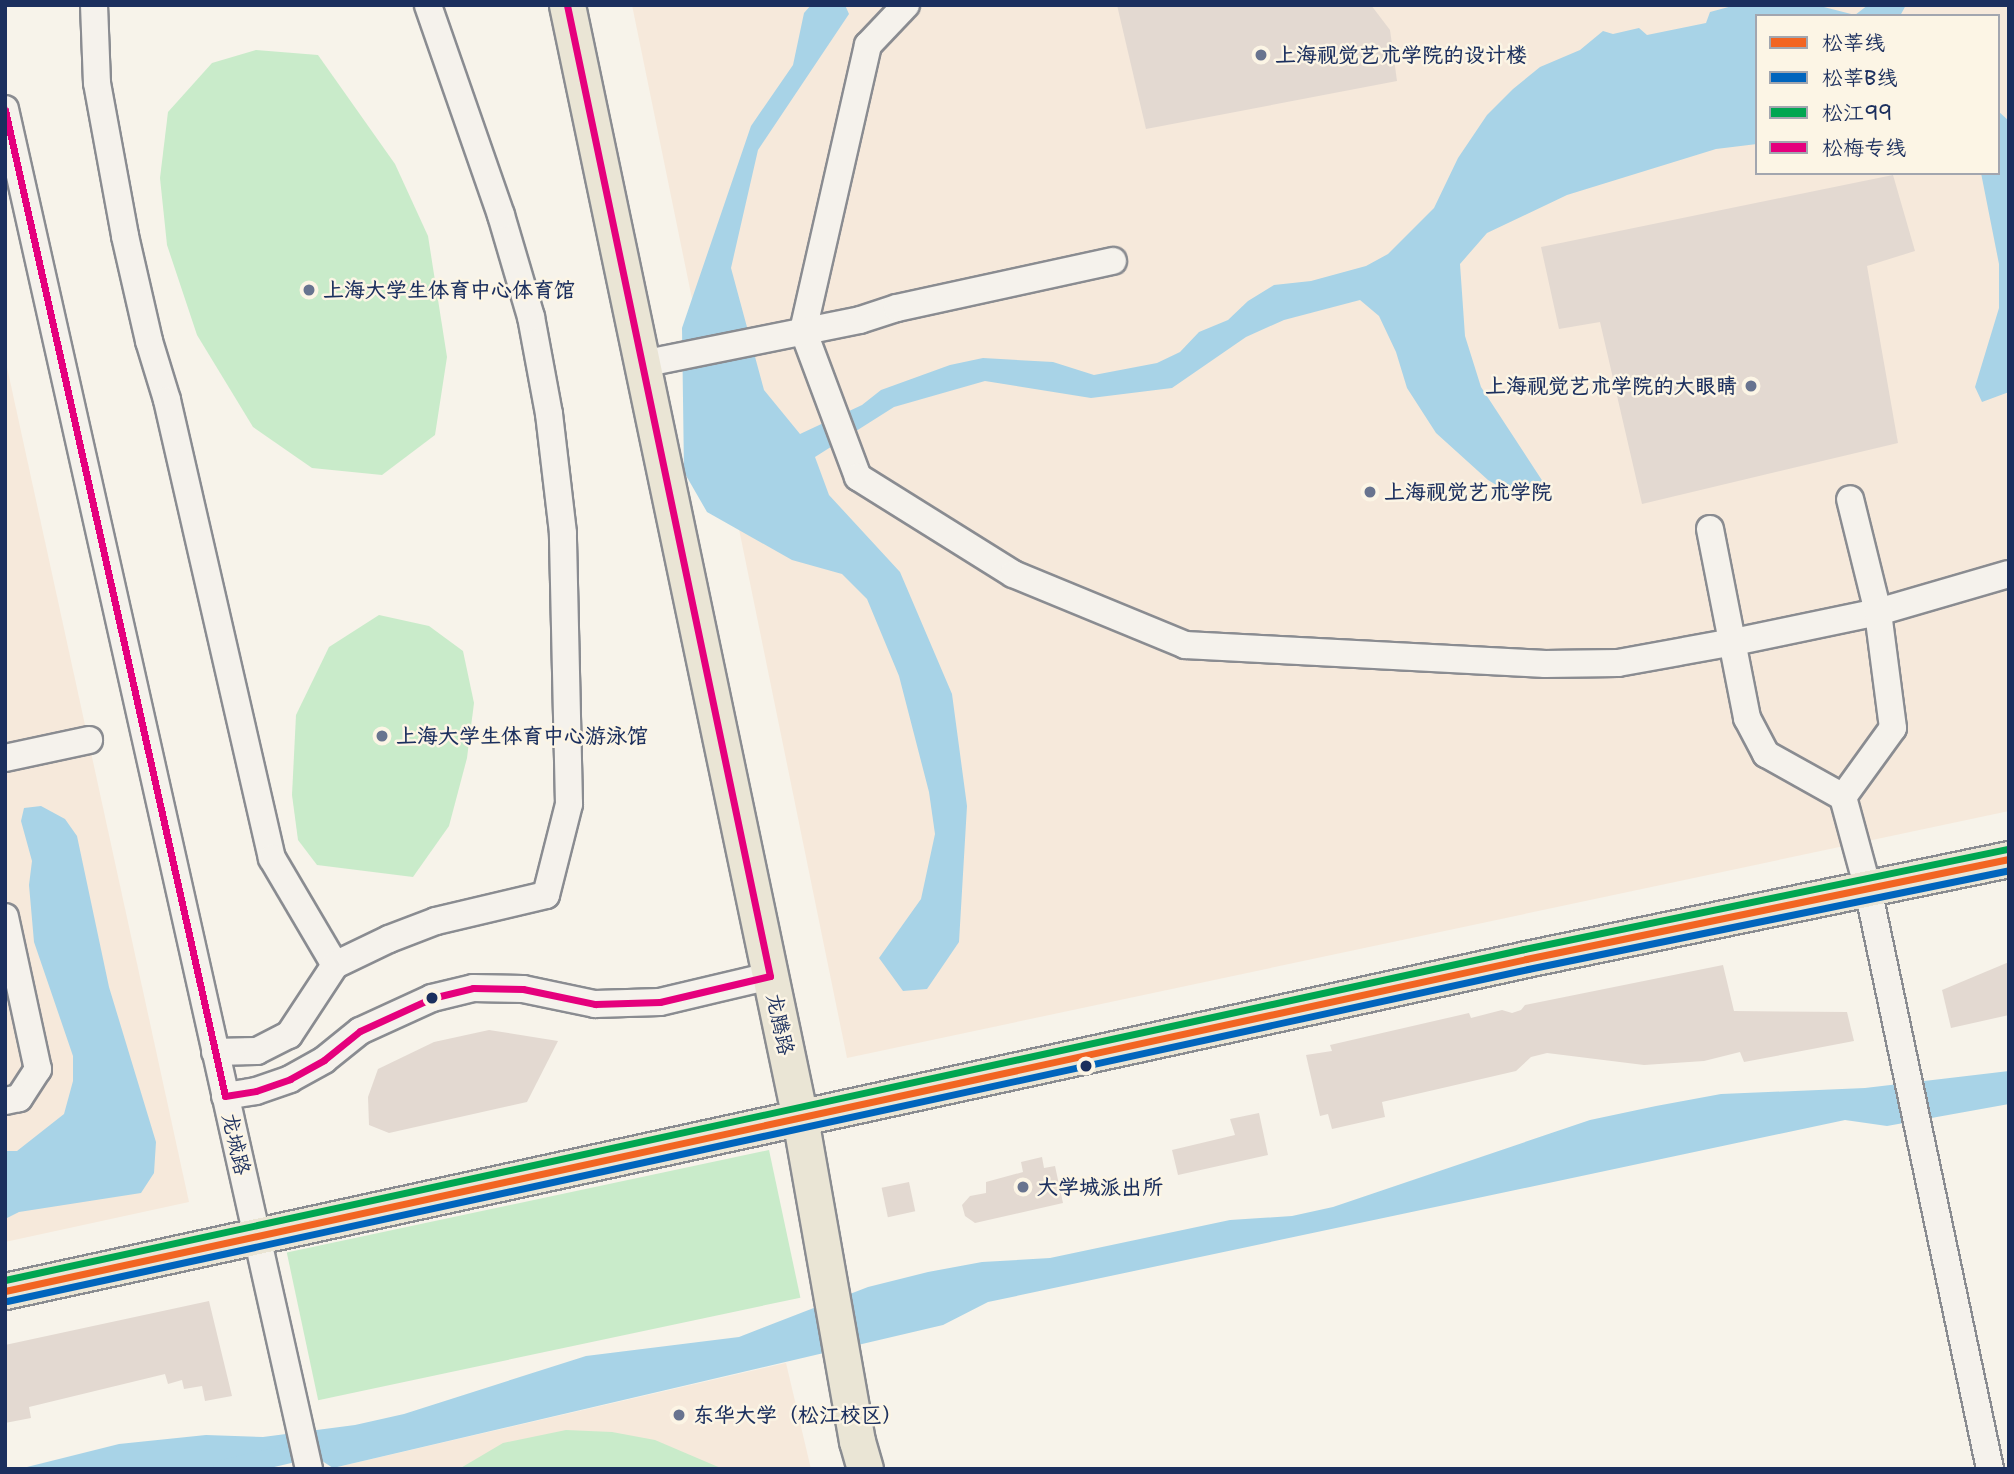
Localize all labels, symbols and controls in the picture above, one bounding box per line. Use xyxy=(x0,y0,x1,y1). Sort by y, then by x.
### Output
legend xyxy=(1755,14,2000,175)
text: 松莘线 xyxy=(1822,29,1885,57)
place label: 上海视觉艺术学院的设计楼 xyxy=(1275,42,1527,68)
marker: 上海视觉艺术学院的设计楼 xyxy=(1253,47,1269,63)
text: 松莘B线 xyxy=(1822,64,1897,92)
text: 松江99 xyxy=(1822,99,1893,127)
text: 松梅专线 xyxy=(1822,134,1906,162)
place label: 上海大学生体育中心体育馆 xyxy=(323,277,575,303)
marker: 上海大学生体育中心体育馆 xyxy=(301,282,317,298)
place label: 上海视觉艺术学院的大眼睛 xyxy=(1485,373,1737,399)
marker: 上海视觉艺术学院的大眼睛 xyxy=(1743,378,1759,394)
place label: 上海视觉艺术学院 xyxy=(1384,479,1552,505)
marker: 上海视觉艺术学院 xyxy=(1362,484,1378,500)
place label: 上海大学生体育中心游泳馆 xyxy=(396,723,648,749)
marker: 上海大学生体育中心游泳馆 xyxy=(374,728,390,744)
unlabelled marker xyxy=(425,991,439,1005)
street label: 龙腾路 xyxy=(761,991,799,1057)
unlabelled marker xyxy=(1079,1059,1093,1073)
street label: 龙城路 xyxy=(217,1110,255,1178)
place label: 大学城派出所 xyxy=(1037,1174,1163,1200)
marker: 大学城派出所 xyxy=(1015,1179,1031,1195)
place label: 东华大学（松江校区） xyxy=(693,1402,903,1428)
marker: 东华大学（松江校区） xyxy=(671,1407,687,1423)

